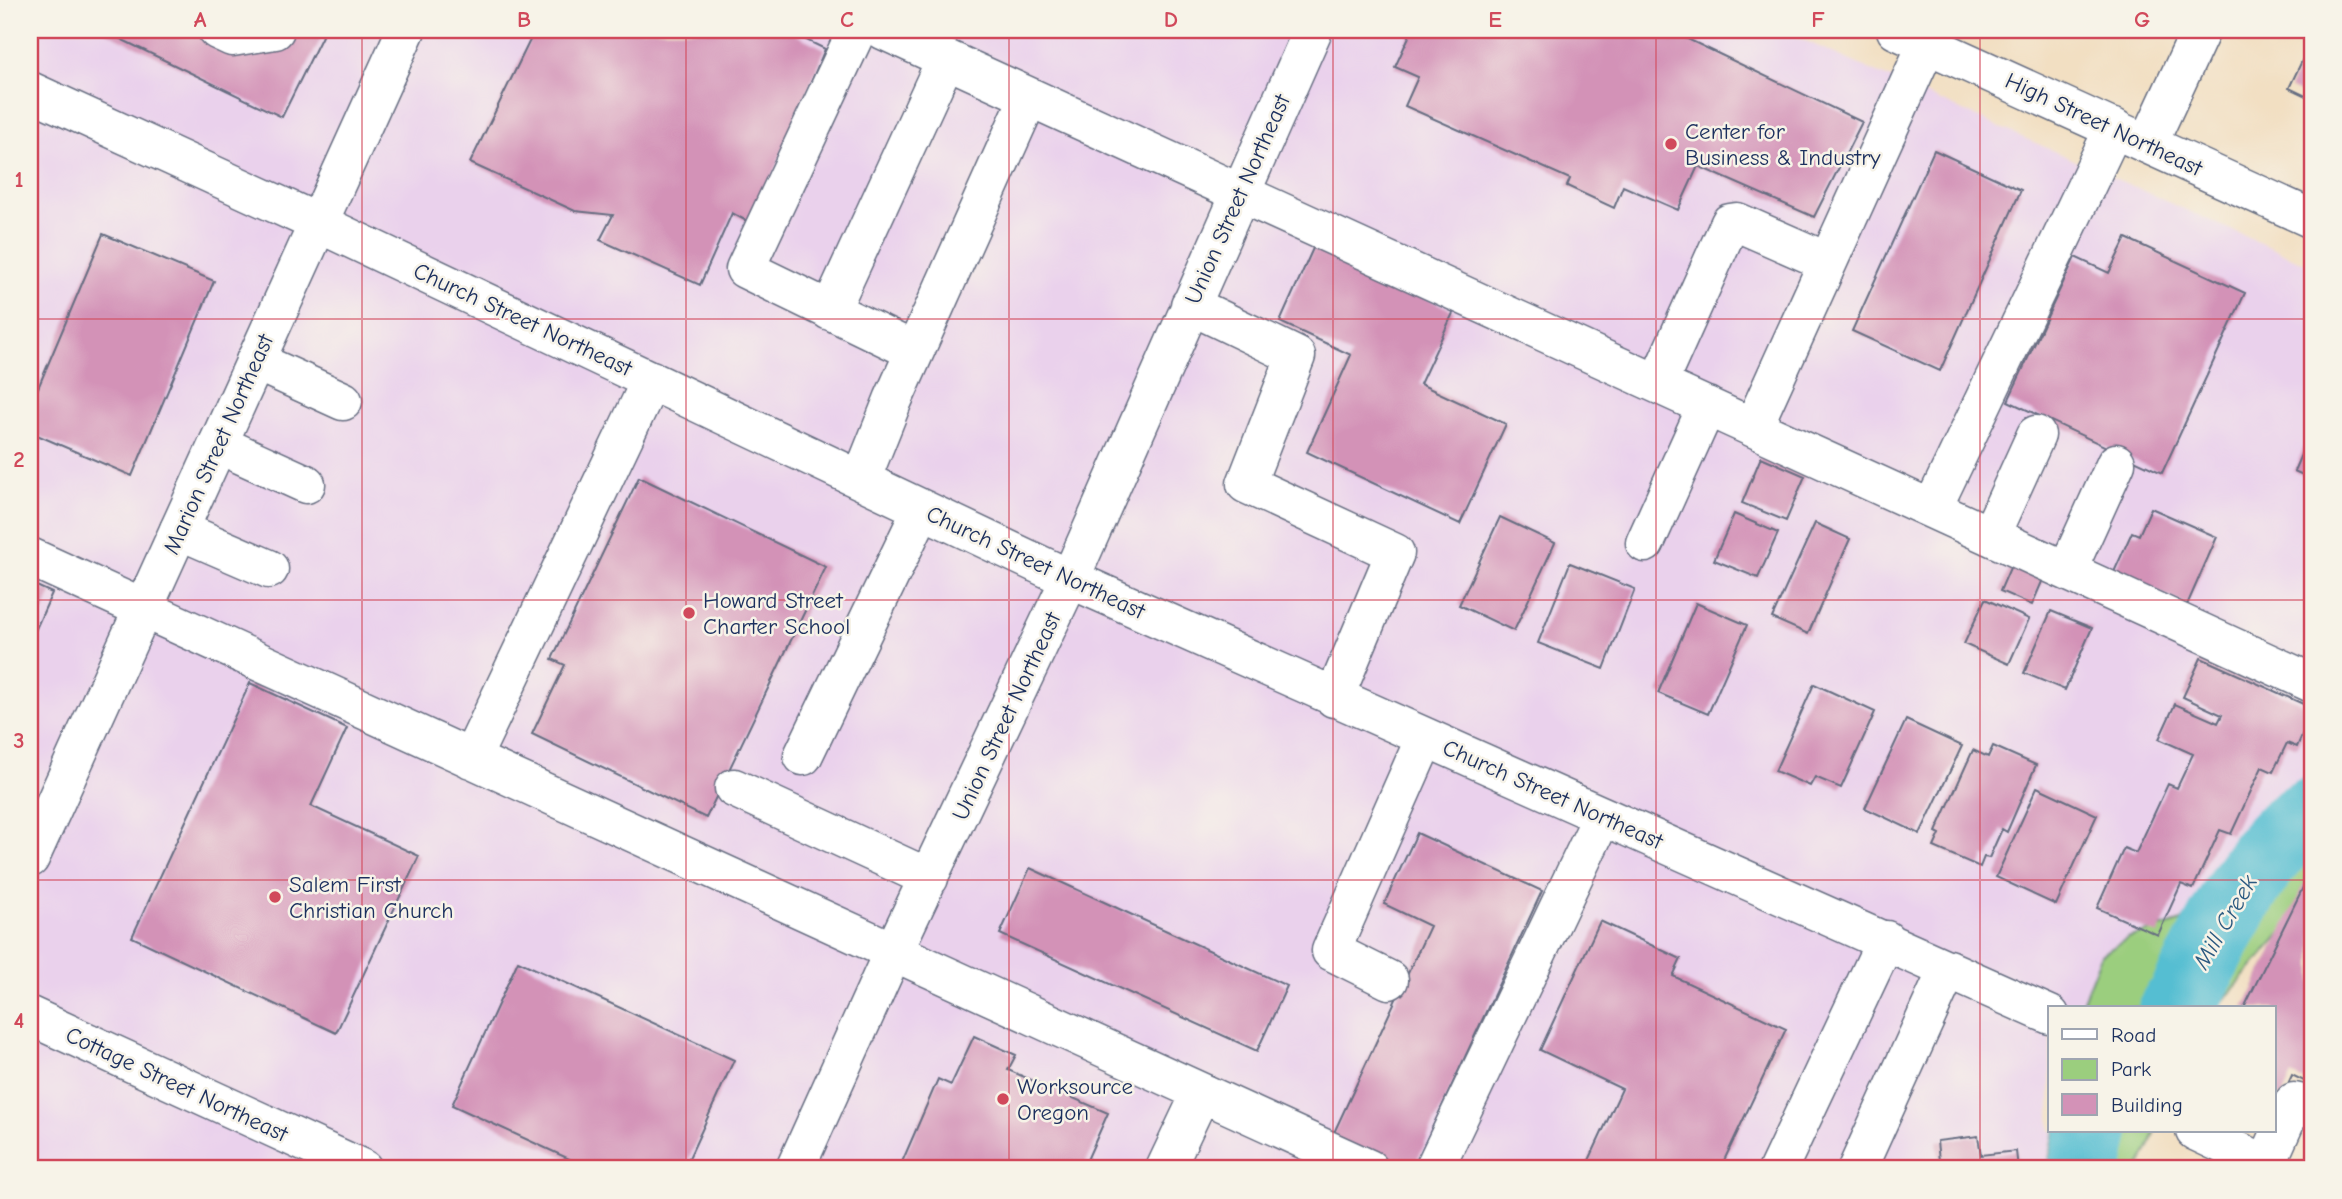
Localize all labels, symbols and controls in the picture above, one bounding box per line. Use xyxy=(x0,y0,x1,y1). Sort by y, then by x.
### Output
text: A xyxy=(194,6,207,33)
text: B xyxy=(517,6,531,33)
text: C xyxy=(840,6,854,33)
text: D xyxy=(1164,6,1178,33)
text: E xyxy=(1488,6,1502,33)
text: F xyxy=(1811,6,1825,33)
text: G xyxy=(2134,6,2150,33)
street label: High Street Northeast xyxy=(2001,67,2208,183)
street label: Union Street Northeast xyxy=(1179,89,1296,308)
place label: Center for Business & Industry xyxy=(1685,118,1881,171)
marker: Center for Business & Industry xyxy=(1663,136,1679,152)
text: 1 xyxy=(14,166,24,193)
street label: Church Street Northeast xyxy=(409,257,638,383)
street label: Marion Street Northeast xyxy=(158,329,280,559)
text: 2 xyxy=(13,446,25,473)
street label: Church Street Northeast xyxy=(922,500,1151,626)
place label: Howard Street Charter School xyxy=(703,587,850,640)
marker: Howard Street Charter School xyxy=(681,605,697,621)
street label: Union Street Northeast xyxy=(946,607,1067,825)
text: 3 xyxy=(13,727,25,754)
street label: Church Street Northeast xyxy=(1439,734,1668,856)
water label: Mill Creek xyxy=(2187,870,2263,975)
place label: Salem First Christian Church xyxy=(289,871,454,924)
marker: Salem First Christian Church xyxy=(267,889,283,905)
legend xyxy=(2048,1006,2276,1132)
text: 4 xyxy=(14,1007,25,1034)
street label: Cottage Street Northeast xyxy=(61,1021,293,1148)
text: Road xyxy=(2111,1023,2156,1047)
text: Park xyxy=(2111,1057,2151,1081)
place label: Worksource Oregon xyxy=(1017,1073,1133,1126)
marker: Worksource Oregon xyxy=(995,1091,1011,1107)
text: Building xyxy=(2111,1093,2183,1117)

